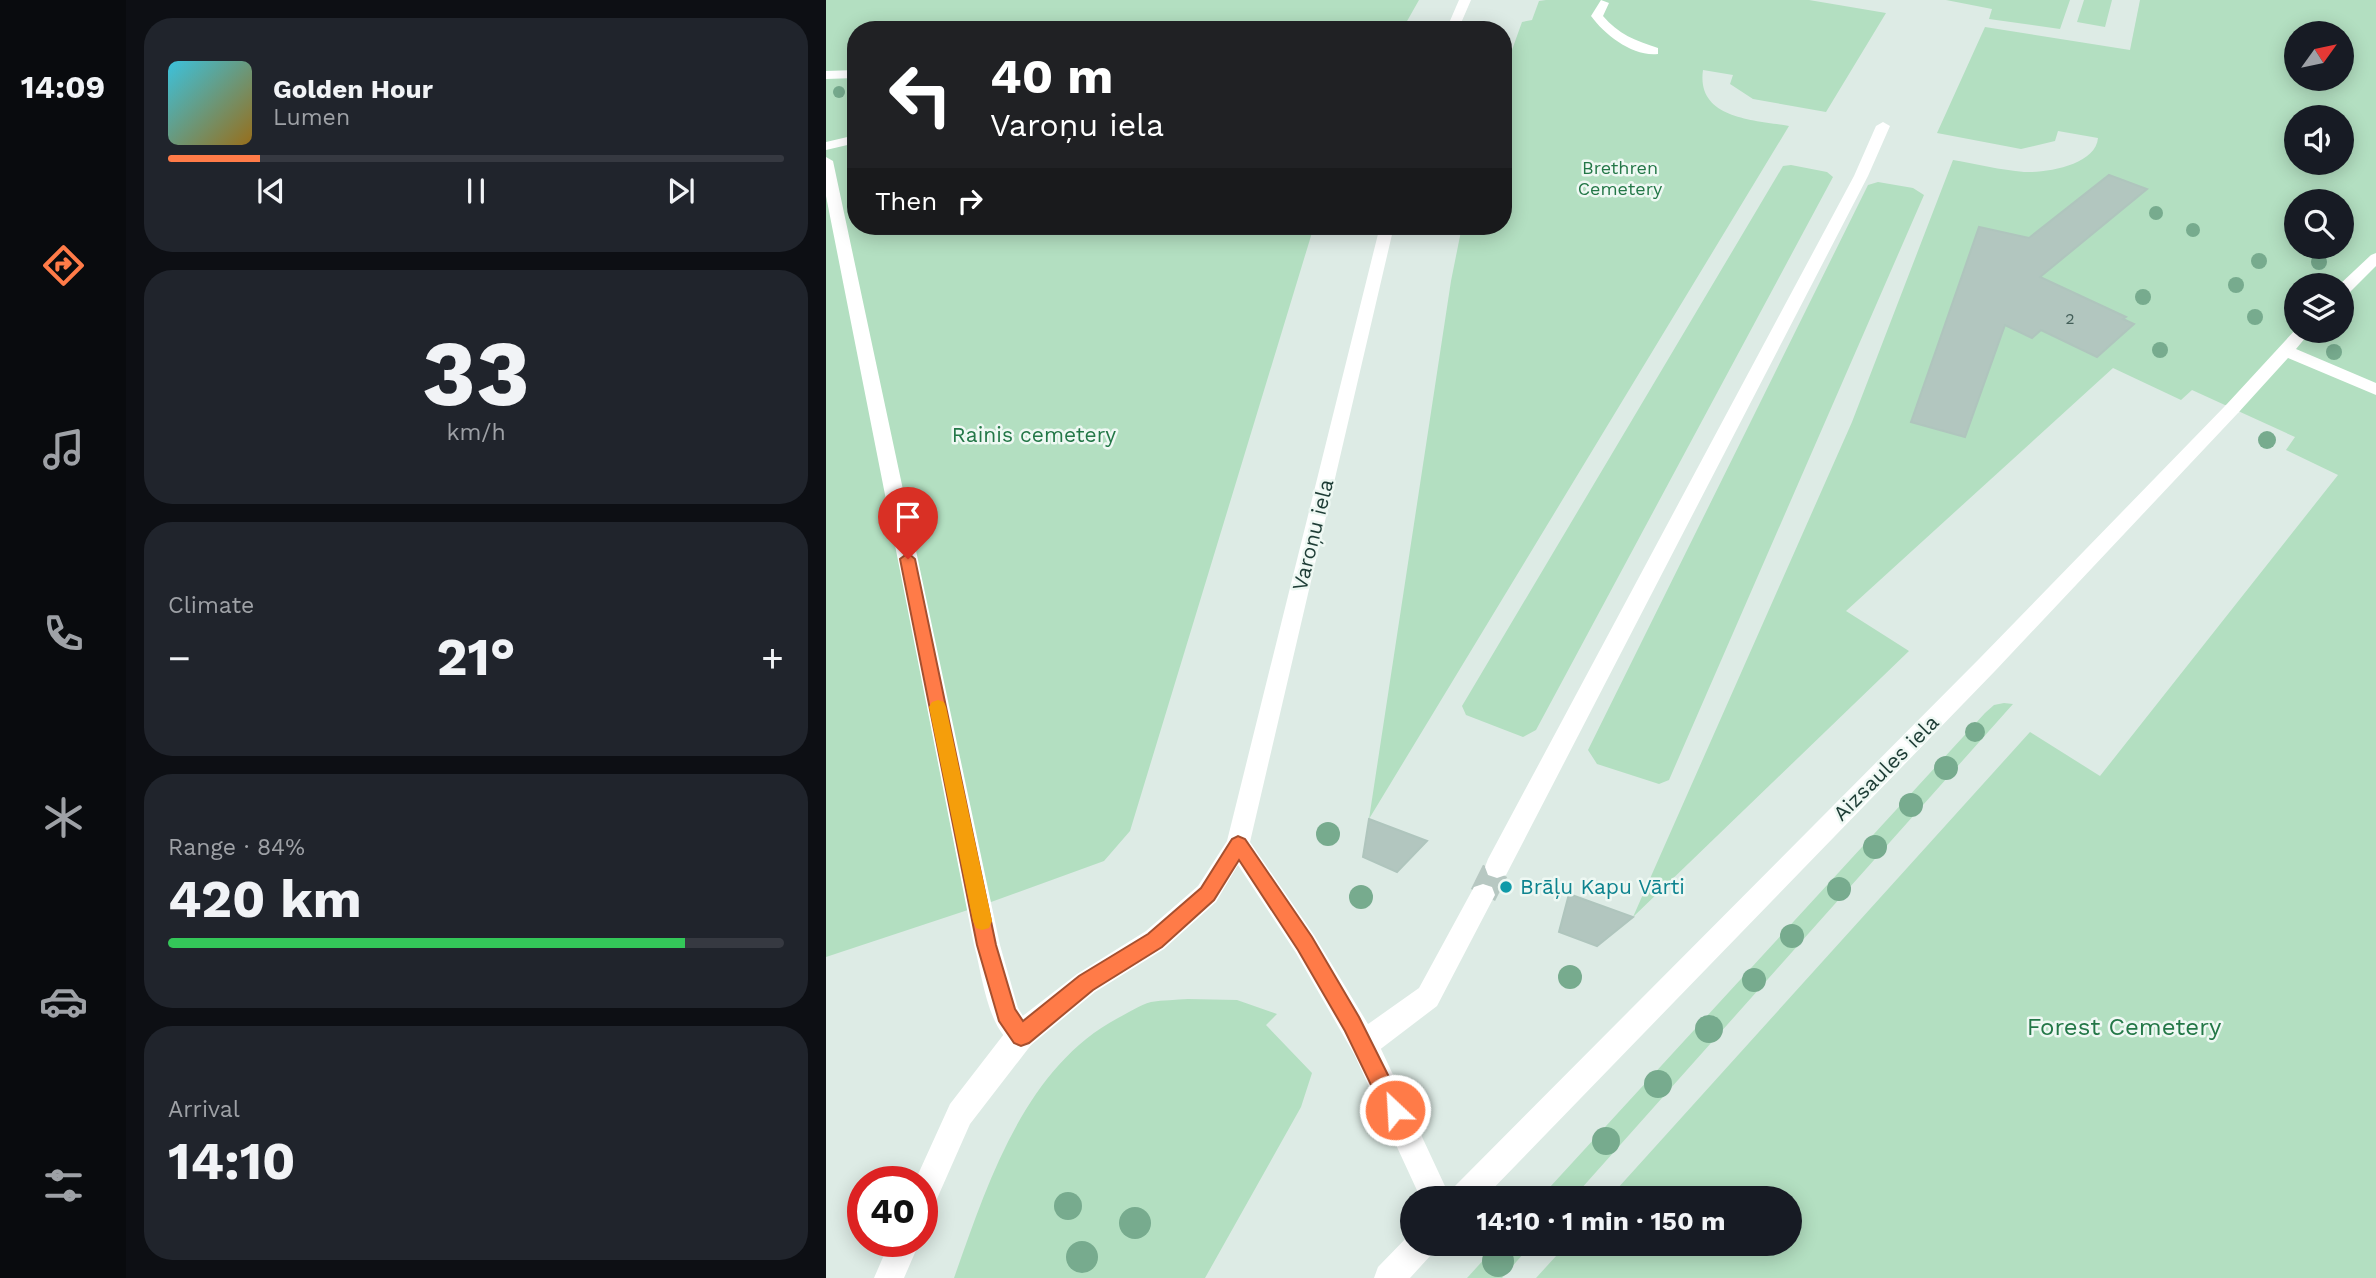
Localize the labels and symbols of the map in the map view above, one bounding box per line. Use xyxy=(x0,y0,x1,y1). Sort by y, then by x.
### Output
north arrow xyxy=(2284,21,2354,91)
park label: Brethren Cemetery xyxy=(1578,157,1663,199)
house number: 2 xyxy=(2065,309,2075,328)
park label: Rainis cemetery xyxy=(952,422,1116,447)
street label: Varoņu iela xyxy=(1287,476,1338,593)
pin xyxy=(878,487,938,559)
street label: Aizsaules iela xyxy=(1828,709,1944,826)
place label: Brāļu Kapu Vārti xyxy=(1520,874,1685,899)
marker: Brāļu Kapu Vārti xyxy=(1498,879,1514,895)
park label: Forest Cemetery xyxy=(2027,1013,2222,1041)
position arrow xyxy=(1358,1073,1432,1147)
speed limit sign: 40 xyxy=(847,1166,938,1257)

